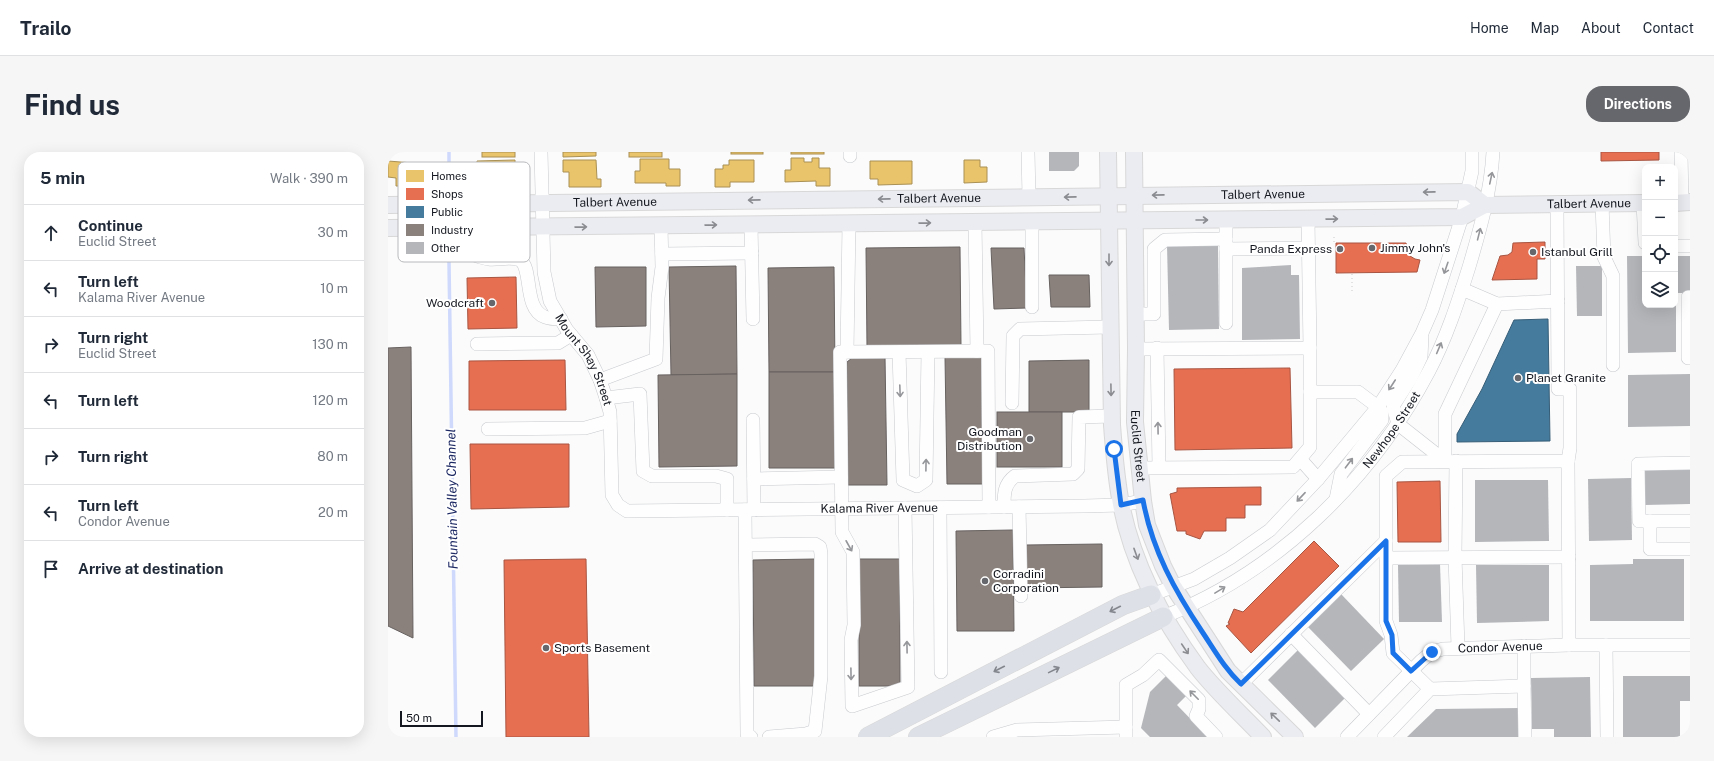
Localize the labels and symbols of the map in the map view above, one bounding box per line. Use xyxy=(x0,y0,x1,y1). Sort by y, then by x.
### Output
legend xyxy=(398,162,530,262)
text: Homes xyxy=(431,170,467,182)
one-way arrow xyxy=(1487,172,1495,185)
street label: Talbert Avenue xyxy=(1221,187,1305,202)
text: Shops xyxy=(431,188,463,200)
one-way arrow xyxy=(1423,188,1436,196)
street label: Talbert Avenue xyxy=(897,191,981,206)
one-way arrow xyxy=(1152,192,1165,199)
one-way arrow xyxy=(1064,193,1077,201)
street label: Talbert Avenue xyxy=(573,195,657,210)
one-way arrow xyxy=(878,195,891,203)
one-way arrow xyxy=(748,196,761,204)
street label: Talbert Avenue xyxy=(1547,196,1631,211)
text: Public xyxy=(431,206,463,218)
one-way arrow xyxy=(1325,215,1338,223)
one-way arrow xyxy=(1195,216,1208,224)
one-way arrow xyxy=(918,219,931,227)
one-way arrow xyxy=(704,221,717,229)
one-way arrow xyxy=(574,223,587,230)
text: Industry xyxy=(431,224,474,236)
one-way arrow xyxy=(1475,227,1483,240)
place label: Jimmy John's xyxy=(1380,241,1450,255)
text: Other xyxy=(431,242,460,254)
place label: Panda Express xyxy=(1249,242,1332,256)
marker: Jimmy John's xyxy=(1367,243,1377,253)
marker: Panda Express xyxy=(1335,244,1345,254)
place label: Istanbul Grill xyxy=(1541,245,1613,259)
marker: Istanbul Grill xyxy=(1528,247,1538,257)
one-way arrow xyxy=(1105,253,1113,266)
one-way arrow xyxy=(1442,261,1449,274)
place label: Woodcraft xyxy=(426,296,484,310)
marker: Woodcraft xyxy=(487,298,497,308)
street label: Mount Shay Street xyxy=(552,311,615,408)
one-way arrow xyxy=(1436,342,1443,354)
place label: Planet Granite xyxy=(1526,371,1606,385)
marker: Planet Granite xyxy=(1513,373,1523,383)
one-way arrow xyxy=(1388,380,1396,391)
one-way arrow xyxy=(1107,383,1115,396)
one-way arrow xyxy=(896,384,904,397)
street label: Newhope Street xyxy=(1360,389,1423,471)
street label: Euclid Street xyxy=(1128,410,1148,483)
one-way arrow xyxy=(1154,422,1162,435)
place label: Goodman Distribution xyxy=(957,425,1022,453)
water label: Fountain Valley Channel xyxy=(443,428,461,569)
marker: Goodman Distribution xyxy=(1025,434,1035,444)
route start xyxy=(1105,440,1123,458)
one-way arrow xyxy=(1345,458,1353,469)
one-way arrow xyxy=(922,459,930,472)
one-way arrow xyxy=(1297,492,1306,502)
street label: Kalama River Avenue xyxy=(820,501,938,516)
one-way arrow xyxy=(846,540,854,552)
one-way arrow xyxy=(1132,547,1140,559)
place label: Corradini Corporation xyxy=(993,567,1059,595)
marker: Corradini Corporation xyxy=(980,576,990,586)
one-way arrow xyxy=(1214,585,1226,593)
one-way arrow xyxy=(1109,606,1121,613)
street label: Condor Avenue xyxy=(1458,639,1543,656)
place label: Sports Basement xyxy=(554,641,650,655)
one-way arrow xyxy=(903,641,911,654)
marker: Sports Basement xyxy=(541,643,551,653)
one-way arrow xyxy=(1182,643,1190,655)
route end xyxy=(1423,643,1441,661)
one-way arrow xyxy=(994,666,1006,673)
one-way arrow xyxy=(1048,666,1060,673)
one-way arrow xyxy=(847,667,855,680)
one-way arrow xyxy=(1189,690,1198,700)
scale bar xyxy=(400,709,483,728)
one-way arrow xyxy=(1270,712,1280,722)

